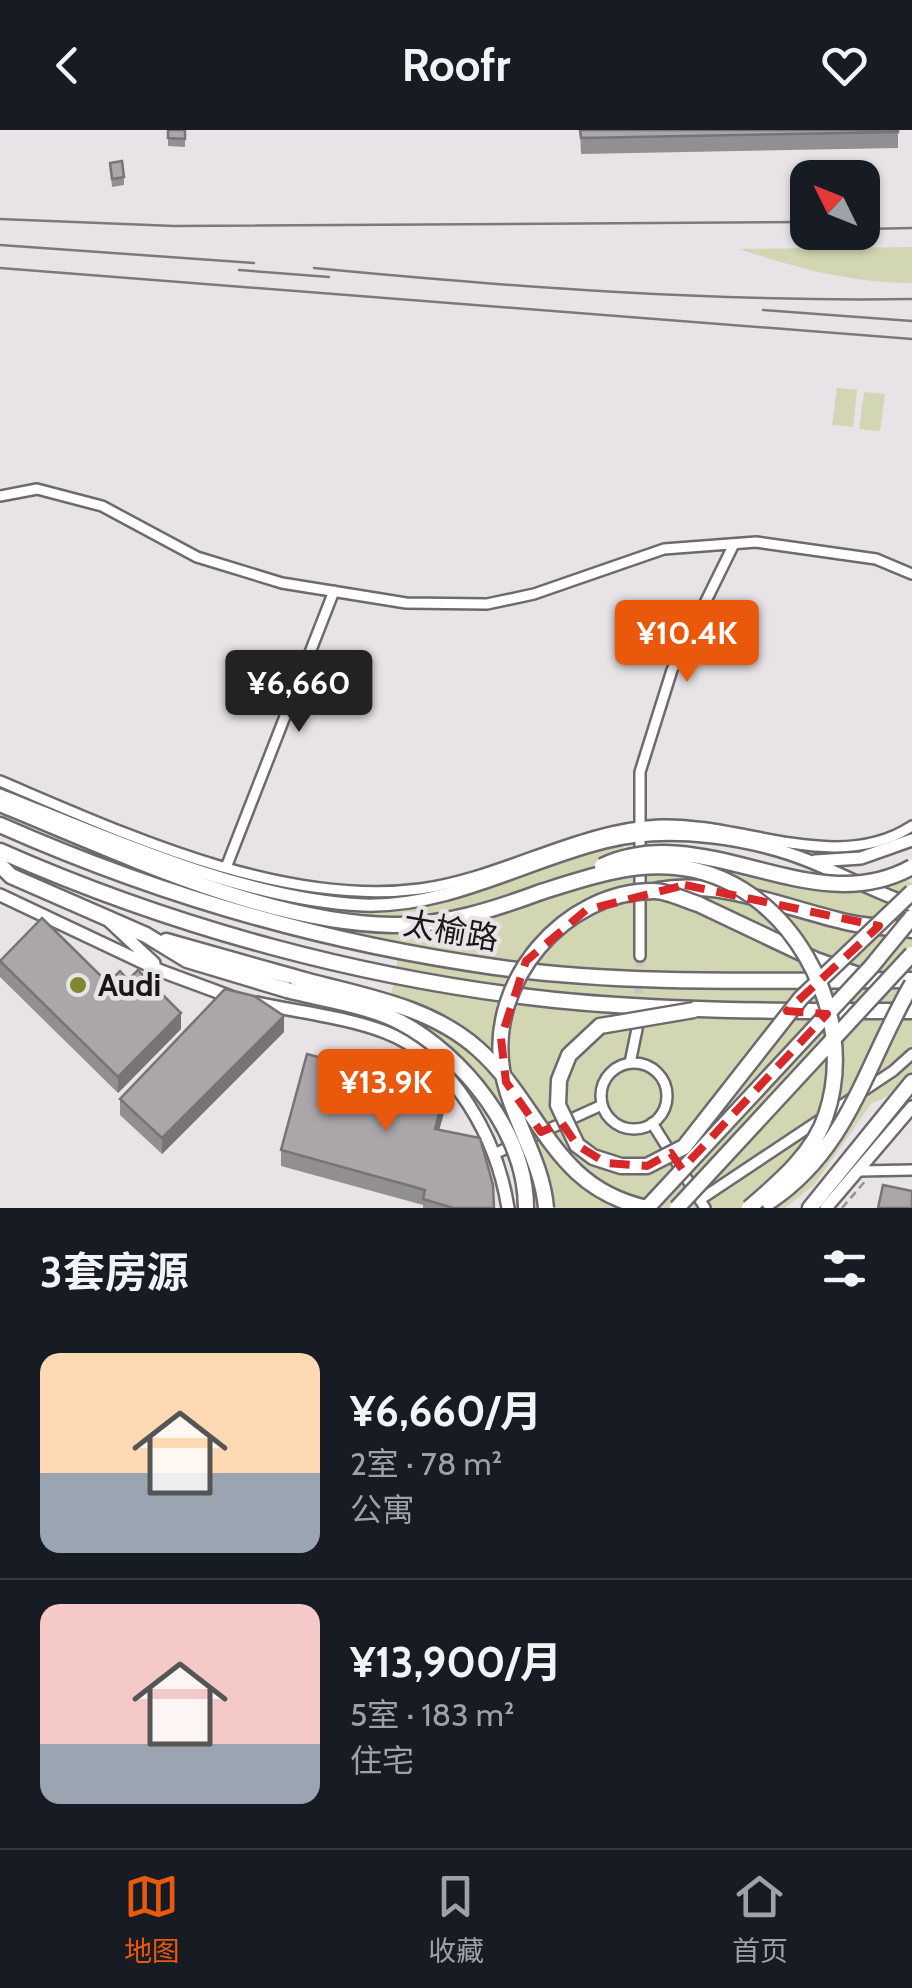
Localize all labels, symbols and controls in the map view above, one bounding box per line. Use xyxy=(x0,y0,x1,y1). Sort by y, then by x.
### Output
icon: back xyxy=(40,38,95,93)
text: Roofr xyxy=(402,38,510,92)
icon: heart xyxy=(817,38,872,93)
north arrow xyxy=(790,160,880,250)
map controls xyxy=(790,160,880,250)
pin: ¥10.4K xyxy=(606,600,768,685)
text: ¥10.4K xyxy=(637,613,737,652)
pin: ¥6,660 xyxy=(218,650,380,735)
text: ¥6,660 xyxy=(247,663,351,702)
street label: 太榆路 xyxy=(400,903,502,958)
place label: Audi xyxy=(98,965,161,1004)
marker: Audi xyxy=(67,974,89,996)
pin: ¥13.9K xyxy=(305,1049,467,1134)
text: ¥13.9K xyxy=(339,1062,433,1101)
icon: filters xyxy=(817,1241,872,1296)
text: 3套房源 xyxy=(40,1246,189,1298)
text: ¥6,660/月 xyxy=(350,1385,542,1437)
icon: home xyxy=(120,1393,240,1513)
text: 2室 · 78 m² xyxy=(350,1444,502,1483)
text: 公寓 xyxy=(350,1490,414,1529)
text: ¥13,900/月 xyxy=(350,1636,562,1688)
icon: home xyxy=(120,1644,240,1764)
text: 5室 · 183 m² xyxy=(350,1695,514,1734)
text: 住宅 xyxy=(350,1741,414,1780)
tab: 地图 xyxy=(124,1869,180,1969)
tab: 收藏 xyxy=(428,1869,484,1969)
tab: 首页 xyxy=(732,1869,788,1969)

